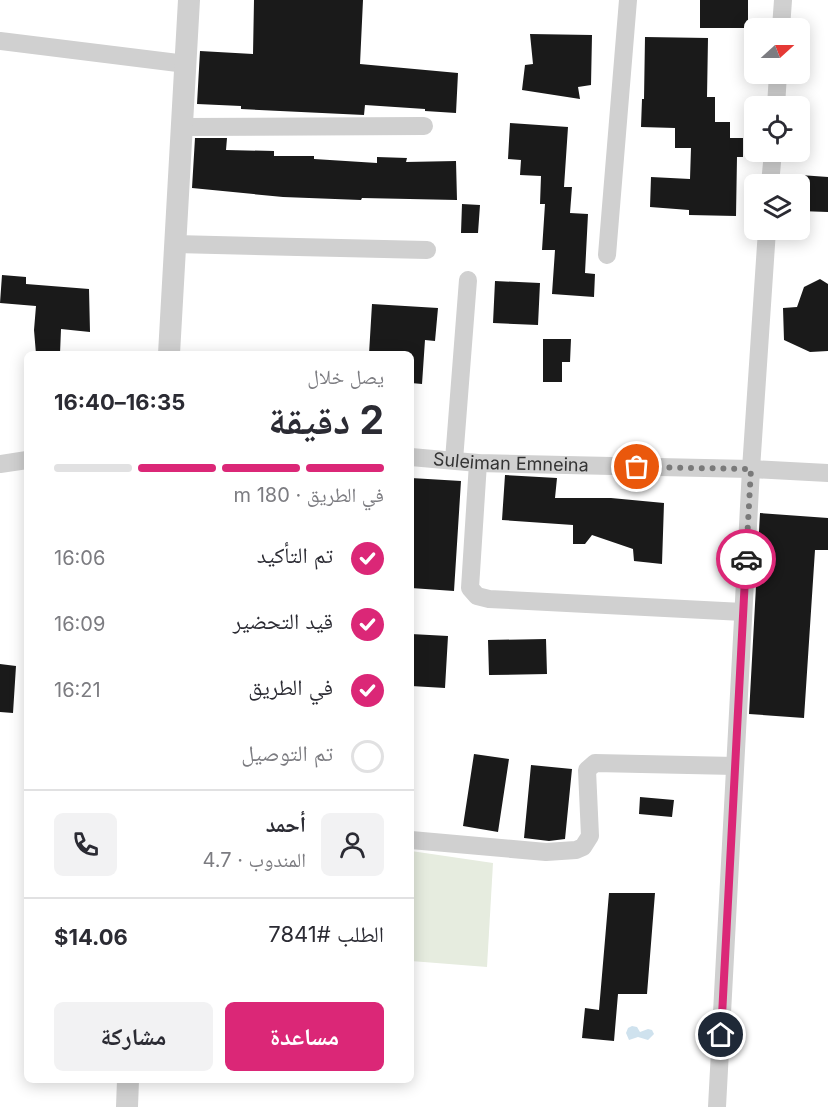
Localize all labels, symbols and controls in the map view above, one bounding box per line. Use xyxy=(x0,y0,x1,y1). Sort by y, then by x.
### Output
north arrow xyxy=(744,18,810,84)
map controls xyxy=(744,18,810,240)
button: locate xyxy=(744,96,810,162)
button: layers xyxy=(744,174,810,240)
text: يصل خلال xyxy=(307,365,384,389)
text: 16:35–16:40 xyxy=(54,389,185,415)
text: 2 دقيقة xyxy=(268,396,384,443)
pin xyxy=(611,441,662,492)
street label: Suleiman Emneina xyxy=(432,448,589,475)
icon: bag xyxy=(620,450,653,483)
text: في الطريق · 180 m xyxy=(234,483,384,507)
courier xyxy=(716,529,776,589)
text: تم التأكيد xyxy=(257,542,333,568)
icon: check xyxy=(351,542,384,575)
icon: car xyxy=(730,543,763,576)
text: 16:06 xyxy=(54,546,105,570)
text: قيد التحضير xyxy=(233,608,333,634)
icon: check xyxy=(351,608,384,641)
text: 16:09 xyxy=(54,612,105,636)
text: في الطريق xyxy=(248,674,333,700)
icon: check xyxy=(351,674,384,707)
text: 16:21 xyxy=(54,678,101,702)
text: تم التوصيل xyxy=(241,740,333,766)
text: أحمد xyxy=(266,811,306,837)
button: phone xyxy=(54,813,117,876)
button: person xyxy=(321,813,384,876)
text: المندوب · 4.7 xyxy=(203,848,306,872)
text: الطلب #7841 xyxy=(268,921,384,947)
text: $14.06 xyxy=(54,924,128,950)
button: مشاركة xyxy=(54,1002,213,1071)
button: مساعدة xyxy=(225,1002,384,1071)
pin xyxy=(695,1009,746,1060)
icon: home xyxy=(704,1018,737,1051)

